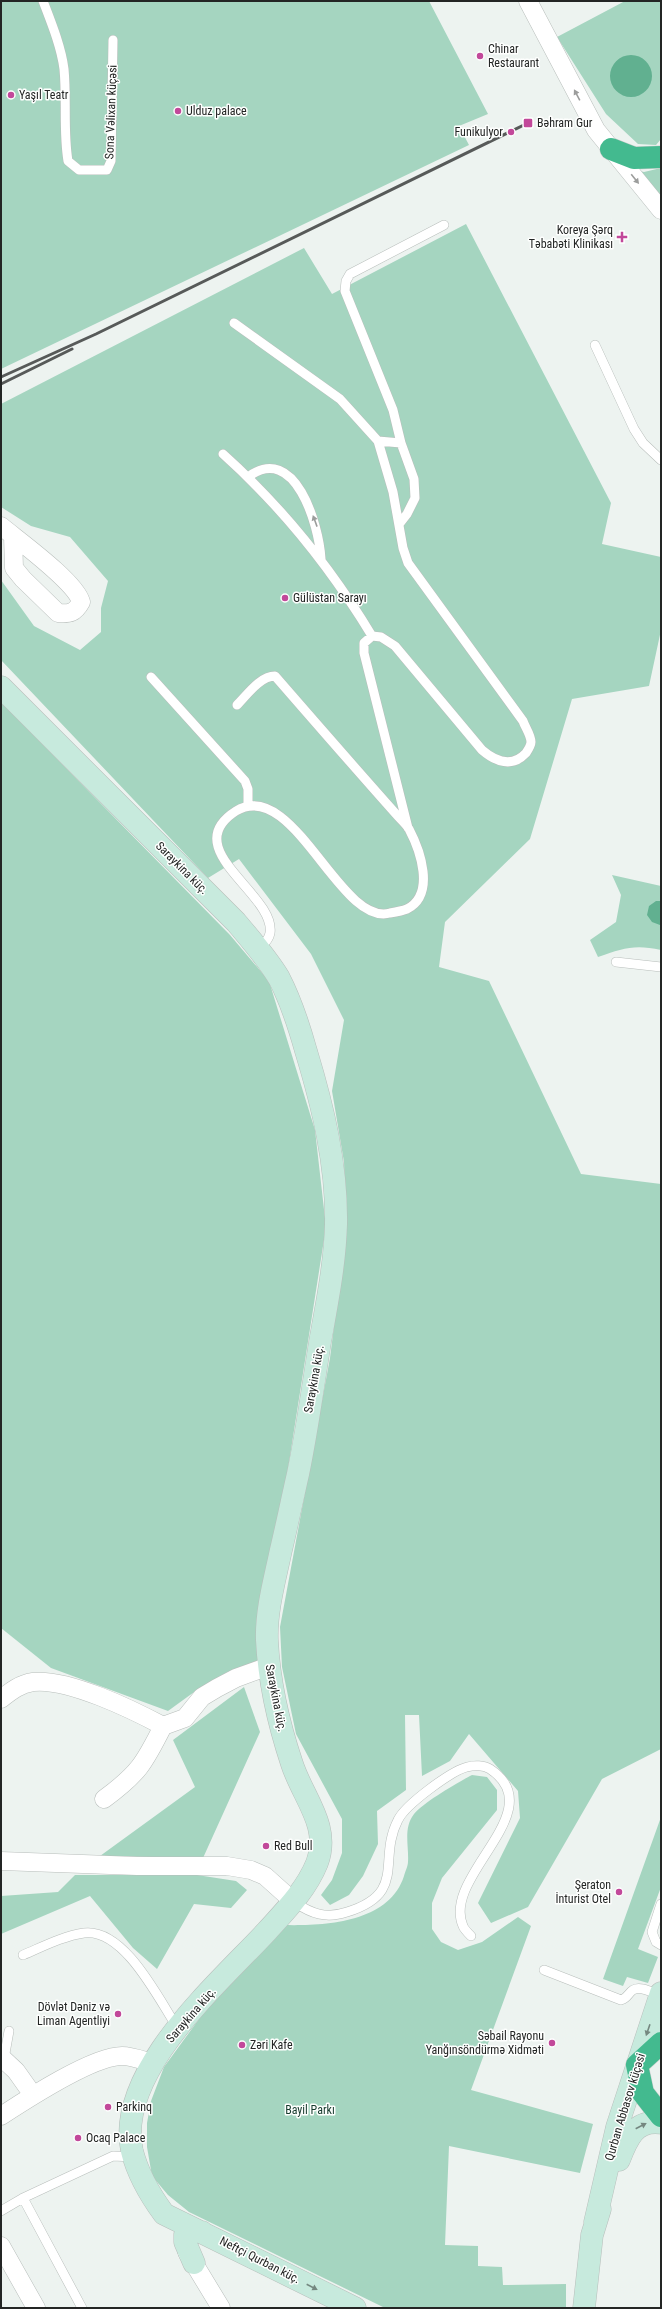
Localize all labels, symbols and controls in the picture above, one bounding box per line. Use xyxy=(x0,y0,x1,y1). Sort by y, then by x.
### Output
place label: Chinar Restaurant xyxy=(488,42,540,70)
marker: Chinar Restaurant xyxy=(475,51,485,61)
street label: Sona Vəlixan küçəsi xyxy=(102,65,120,159)
place label: Yaşıl Teatr xyxy=(19,88,69,102)
marker: Yaşıl Teatr xyxy=(6,90,16,100)
one-way arrow xyxy=(574,90,581,101)
place label: Ulduz palace xyxy=(186,104,247,118)
marker: Ulduz palace xyxy=(173,106,183,116)
place label: Bəhram Gur xyxy=(537,116,593,130)
marker: Bəhram Gur xyxy=(522,117,534,129)
place label: Funikulyor xyxy=(454,125,503,139)
marker: Funikulyor xyxy=(506,127,516,137)
one-way arrow xyxy=(630,174,639,185)
place label: Koreya Şərq Təbabəti Klinikası xyxy=(529,223,613,251)
marker: Koreya Şərq Təbabəti Klinikası xyxy=(616,231,628,243)
one-way arrow xyxy=(311,514,317,526)
place label: Gülüstan Sarayı xyxy=(293,591,367,605)
marker: Gülüstan Sarayı xyxy=(280,593,290,603)
street label: Saraykina küç. xyxy=(153,839,211,897)
street label: Saraykina küç. xyxy=(301,1344,327,1414)
street label: Saraykina küç. xyxy=(263,1663,289,1733)
place label: Red Bull xyxy=(274,1839,313,1853)
marker: Red Bull xyxy=(261,1841,271,1851)
place label: Şeraton İnturist Otel xyxy=(556,1878,611,1906)
marker: Şeraton İnturist Otel xyxy=(614,1887,624,1897)
street label: Saraykina küç. xyxy=(163,1985,219,2045)
place label: Dövlət Dəniz və Liman Agentliyi xyxy=(37,2000,110,2028)
marker: Dövlət Dəniz və Liman Agentliyi xyxy=(113,2009,123,2019)
one-way arrow xyxy=(645,2024,651,2036)
place label: Səbail Rayonu Yanğınsöndürmə Xidməti xyxy=(426,2029,544,2057)
place label: Zəri Kafe xyxy=(250,2038,293,2052)
marker: Səbail Rayonu Yanğınsöndürmə Xidməti xyxy=(547,2038,557,2048)
marker: Zəri Kafe xyxy=(237,2040,247,2050)
street label: Qurban Abbasov küçəsi xyxy=(602,2052,648,2162)
place label: Parkinq xyxy=(116,2100,152,2114)
marker: Parkinq xyxy=(103,2102,113,2112)
park label: Bayil Parkı xyxy=(285,2103,335,2117)
one-way arrow xyxy=(636,2123,647,2129)
place label: Ocaq Palace xyxy=(86,2131,146,2145)
marker: Ocaq Palace xyxy=(73,2133,83,2143)
street label: Neftçi Qurban küç. xyxy=(217,2234,303,2286)
one-way arrow xyxy=(306,2283,318,2290)

